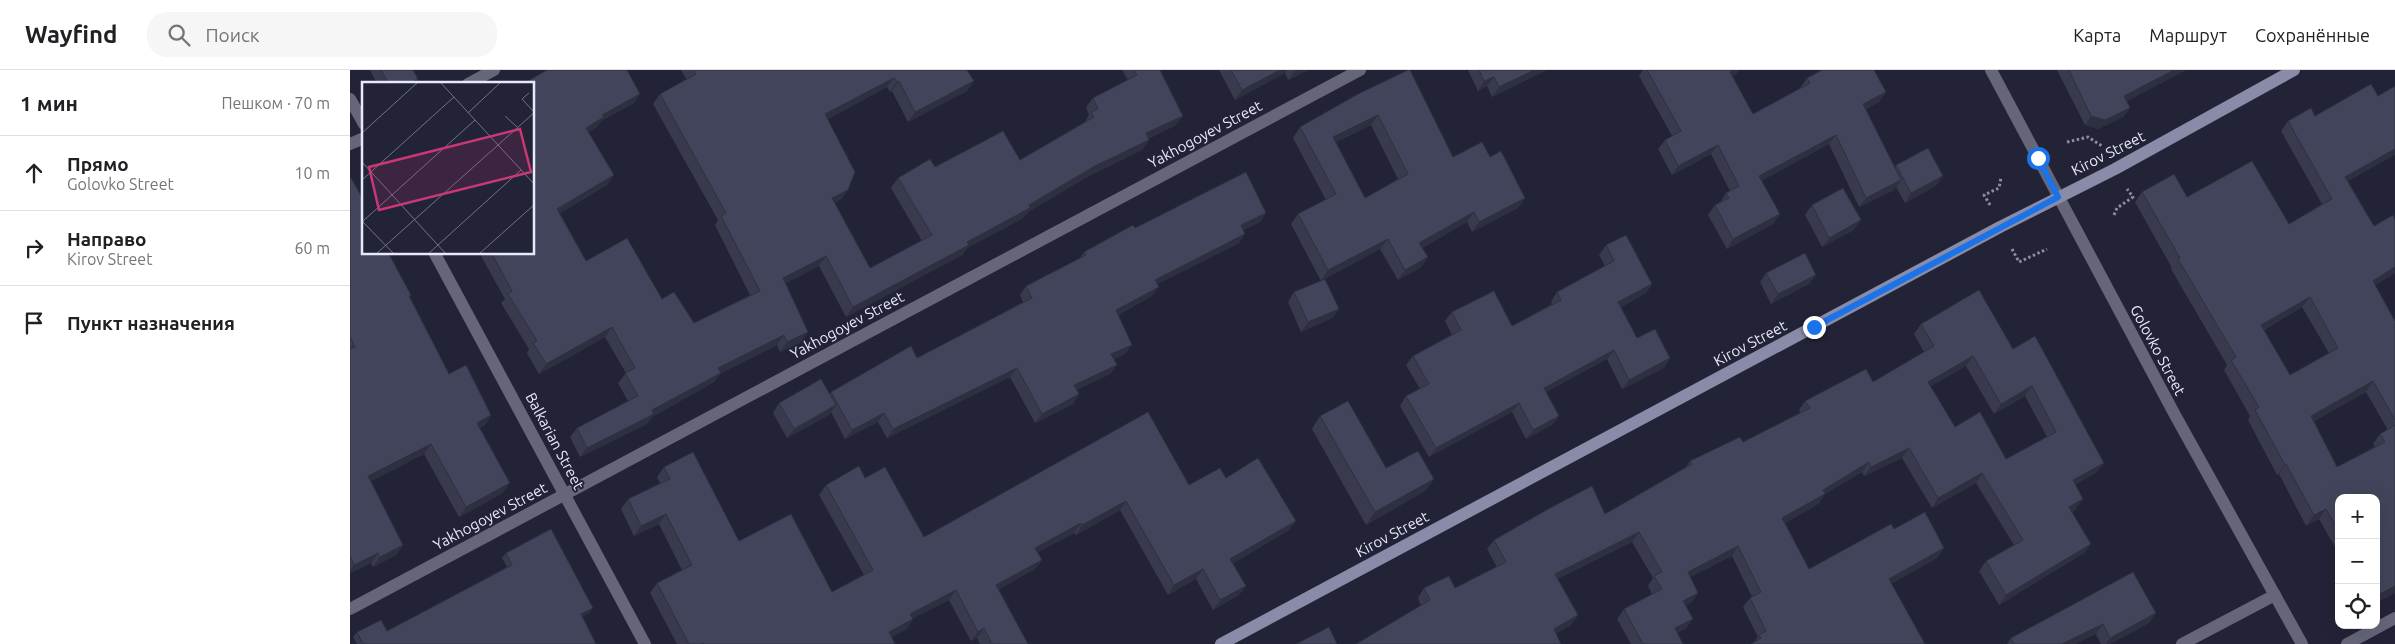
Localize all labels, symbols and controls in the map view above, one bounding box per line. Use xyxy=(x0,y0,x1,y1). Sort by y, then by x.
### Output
search box xyxy=(147,12,497,57)
text: Wayfind xyxy=(25,21,117,48)
icon: search xyxy=(165,21,193,49)
text: Поиск xyxy=(205,24,260,46)
text: Карта xyxy=(2073,25,2121,45)
text: Маршрут xyxy=(2149,25,2227,45)
text: Сохранённые xyxy=(2255,25,2370,45)
inset map xyxy=(362,82,535,255)
text: 1 мин xyxy=(20,91,78,115)
text: Пешком · 70 m xyxy=(221,94,330,112)
street label: Yakhogoyev Street xyxy=(1145,97,1265,171)
street label: Kirov Street xyxy=(2068,127,2148,179)
route start xyxy=(2027,147,2050,170)
text: Прямо xyxy=(67,153,129,175)
icon: ahead xyxy=(20,159,48,187)
text: 10 m xyxy=(294,164,330,182)
text: Golovko Street xyxy=(67,175,174,193)
text: Направо xyxy=(67,228,147,250)
icon: right xyxy=(20,234,48,262)
text: 60 m xyxy=(294,239,330,257)
text: Kirov Street xyxy=(67,250,152,268)
street label: Yakhogoyev Street xyxy=(787,288,907,362)
street label: Golovko Street xyxy=(2127,302,2189,398)
icon: arrive xyxy=(20,309,48,337)
text: Пункт назначения xyxy=(67,312,235,334)
route end xyxy=(1803,316,1826,339)
street label: Kirov Street xyxy=(1711,317,1789,369)
street label: Balkarian Street xyxy=(522,390,588,492)
street label: Yakhogoyev Street xyxy=(430,479,550,553)
map controls xyxy=(2335,494,2380,629)
button: + xyxy=(2335,494,2380,539)
street label: Kirov Street xyxy=(1353,508,1431,560)
button: − xyxy=(2335,539,2380,584)
button: locate xyxy=(2335,584,2380,629)

